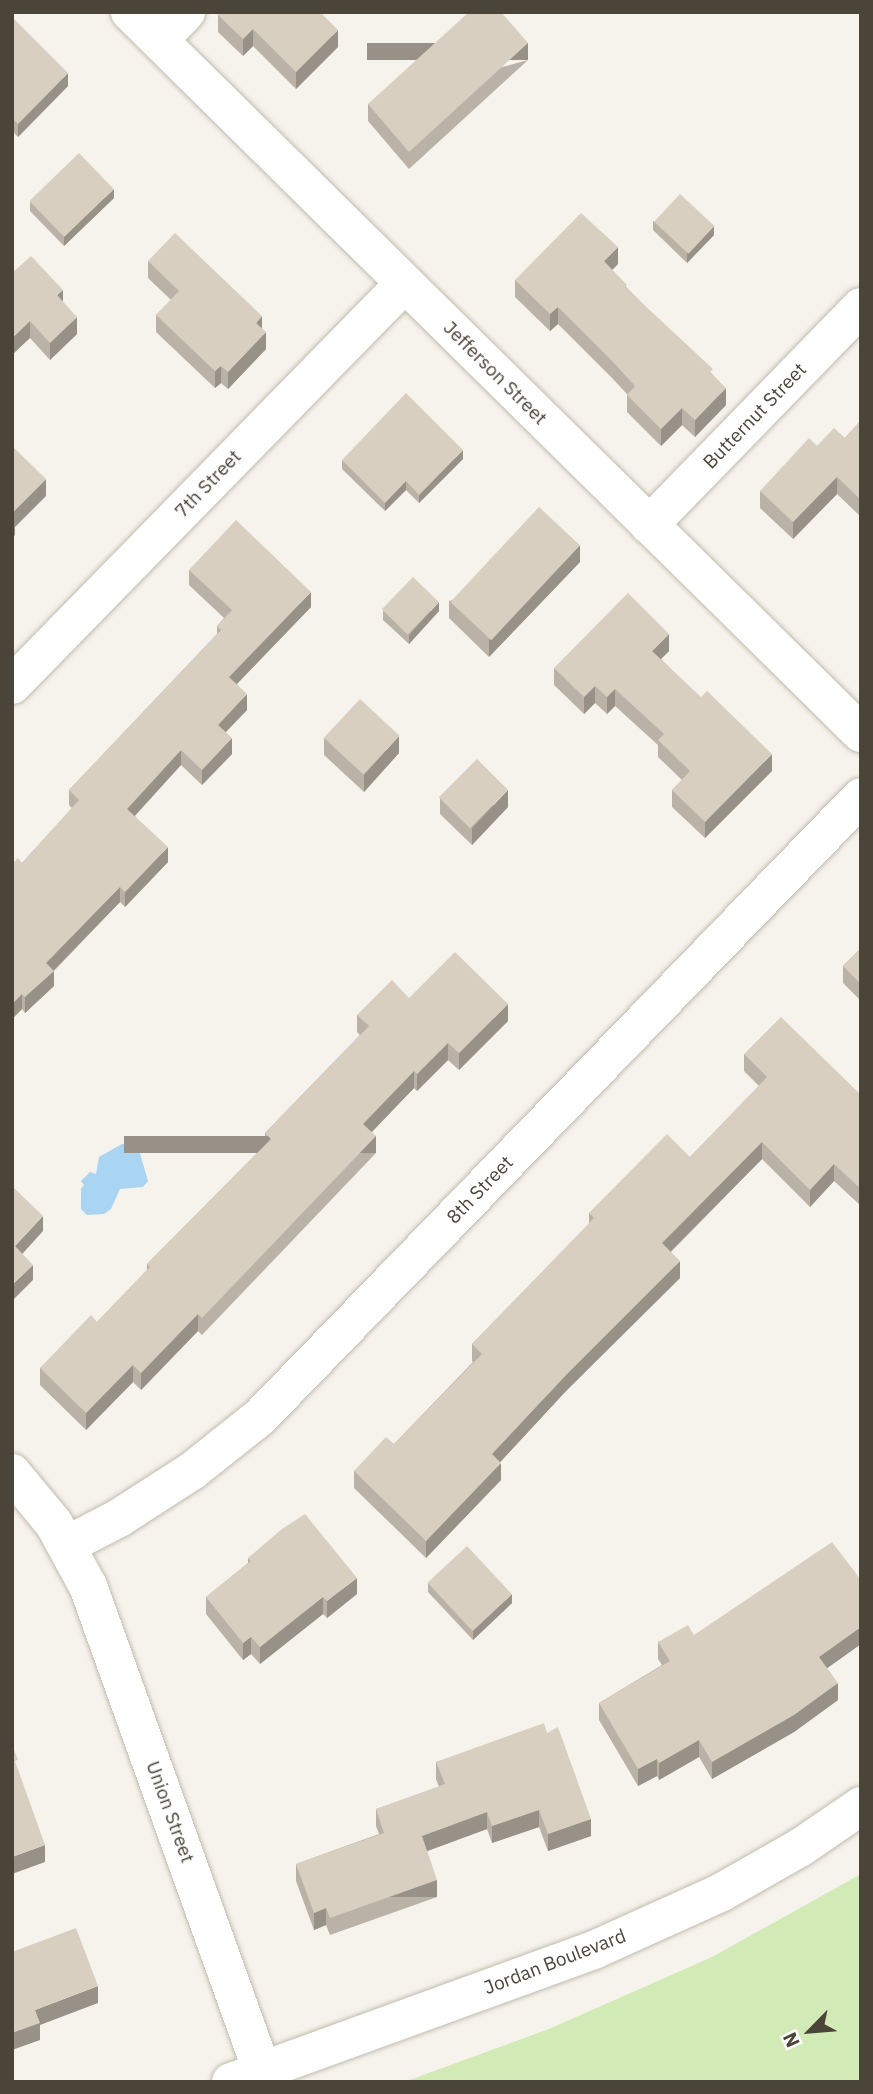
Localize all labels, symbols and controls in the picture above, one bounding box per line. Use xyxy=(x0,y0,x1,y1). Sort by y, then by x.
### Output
street label: Jefferson Street xyxy=(438,316,552,430)
street label: Butternut Street xyxy=(699,358,811,474)
street label: 7th Street xyxy=(170,445,246,523)
street label: 8th Street xyxy=(442,1151,518,1229)
street label: Union Street xyxy=(141,1758,199,1866)
street label: Jordan Boulevard xyxy=(481,1924,629,2000)
north arrow xyxy=(775,1996,845,2066)
text: N xyxy=(777,2029,805,2051)

